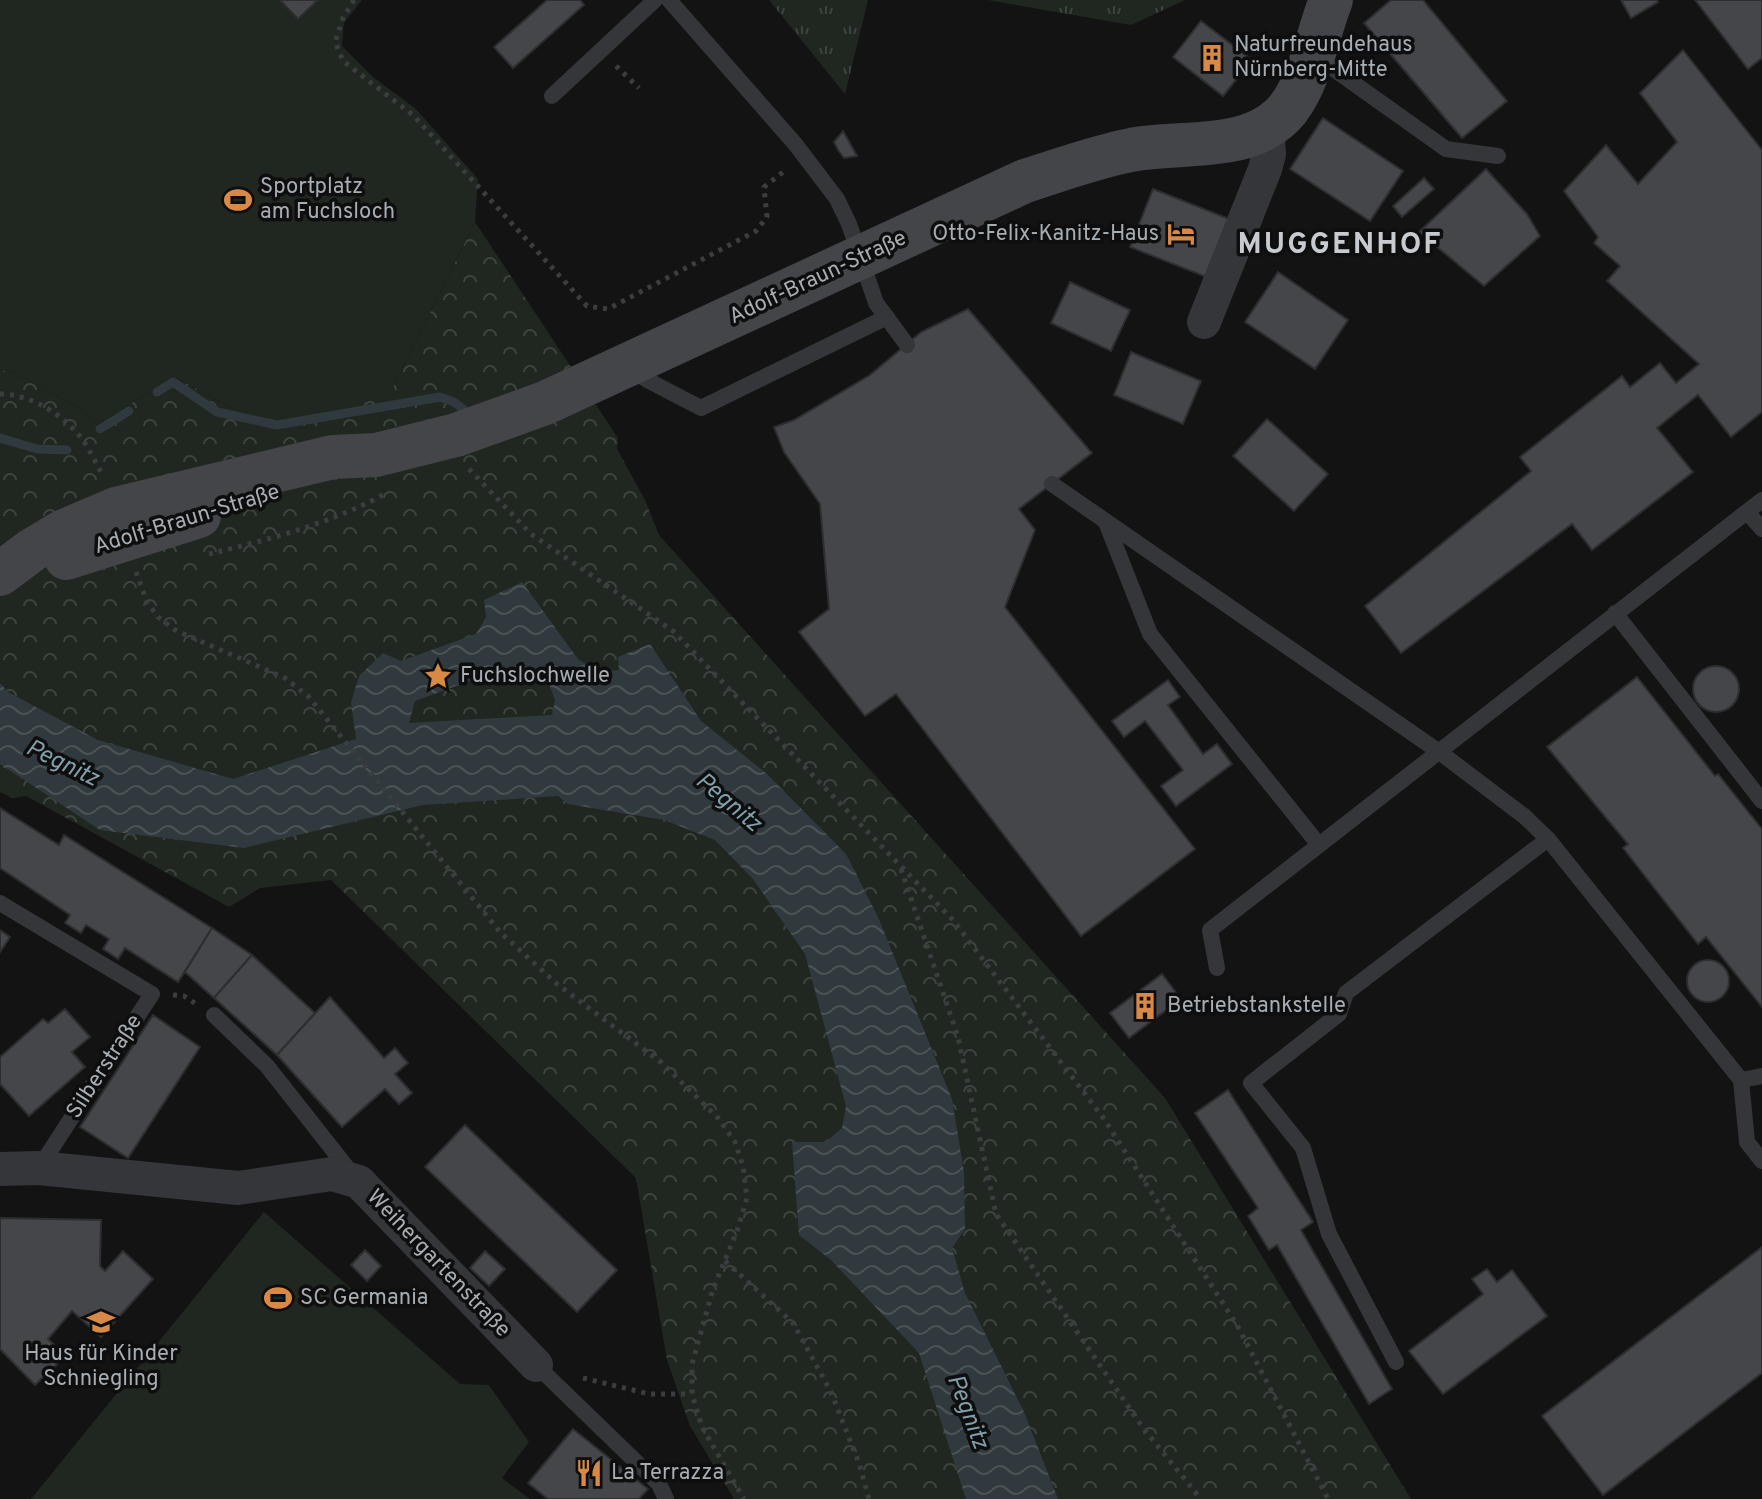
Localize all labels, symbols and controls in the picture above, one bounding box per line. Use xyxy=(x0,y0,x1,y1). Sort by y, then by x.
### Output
place label: Naturfreundehaus Nürnberg-Mitte xyxy=(1234,32,1413,84)
building icon: Naturfreundehaus Nürnberg-Mitte xyxy=(1197,43,1227,73)
place label: Sportplatz am Fuchsloch xyxy=(260,174,395,226)
sports icon: Sportplatz am Fuchsloch xyxy=(223,185,253,215)
hotel icon: Otto-Felix-Kanitz-Haus xyxy=(1166,219,1196,249)
place label: Otto-Felix-Kanitz-Haus xyxy=(932,221,1159,248)
street label: Adolf-Braun-Straße xyxy=(725,225,911,331)
district label: MUGGENHOF xyxy=(1238,227,1442,264)
street label: Adolf-Braun-Straße xyxy=(91,479,283,561)
place icon: Fuchslochwelle xyxy=(423,661,453,691)
place label: Fuchslochwelle xyxy=(460,663,610,690)
water label: Pegnitz xyxy=(21,734,105,795)
water label: Pegnitz xyxy=(689,767,768,840)
building icon: Betriebstankstelle xyxy=(1130,991,1160,1021)
place label: Betriebstankstelle xyxy=(1167,993,1346,1020)
street label: Silberstraße xyxy=(61,1010,149,1124)
street label: Weihergartenstraße xyxy=(360,1184,516,1344)
sports icon: SC Germania xyxy=(263,1283,293,1313)
place label: SC Germania xyxy=(300,1285,428,1312)
school or university icon: Haus für Kinder Schniegling xyxy=(86,1307,116,1337)
place label: Haus für Kinder Schniegling xyxy=(24,1341,178,1393)
water label: Pegnitz xyxy=(939,1370,995,1455)
restaurant icon: La Terrazza xyxy=(574,1458,604,1488)
place label: La Terrazza xyxy=(611,1460,724,1487)

